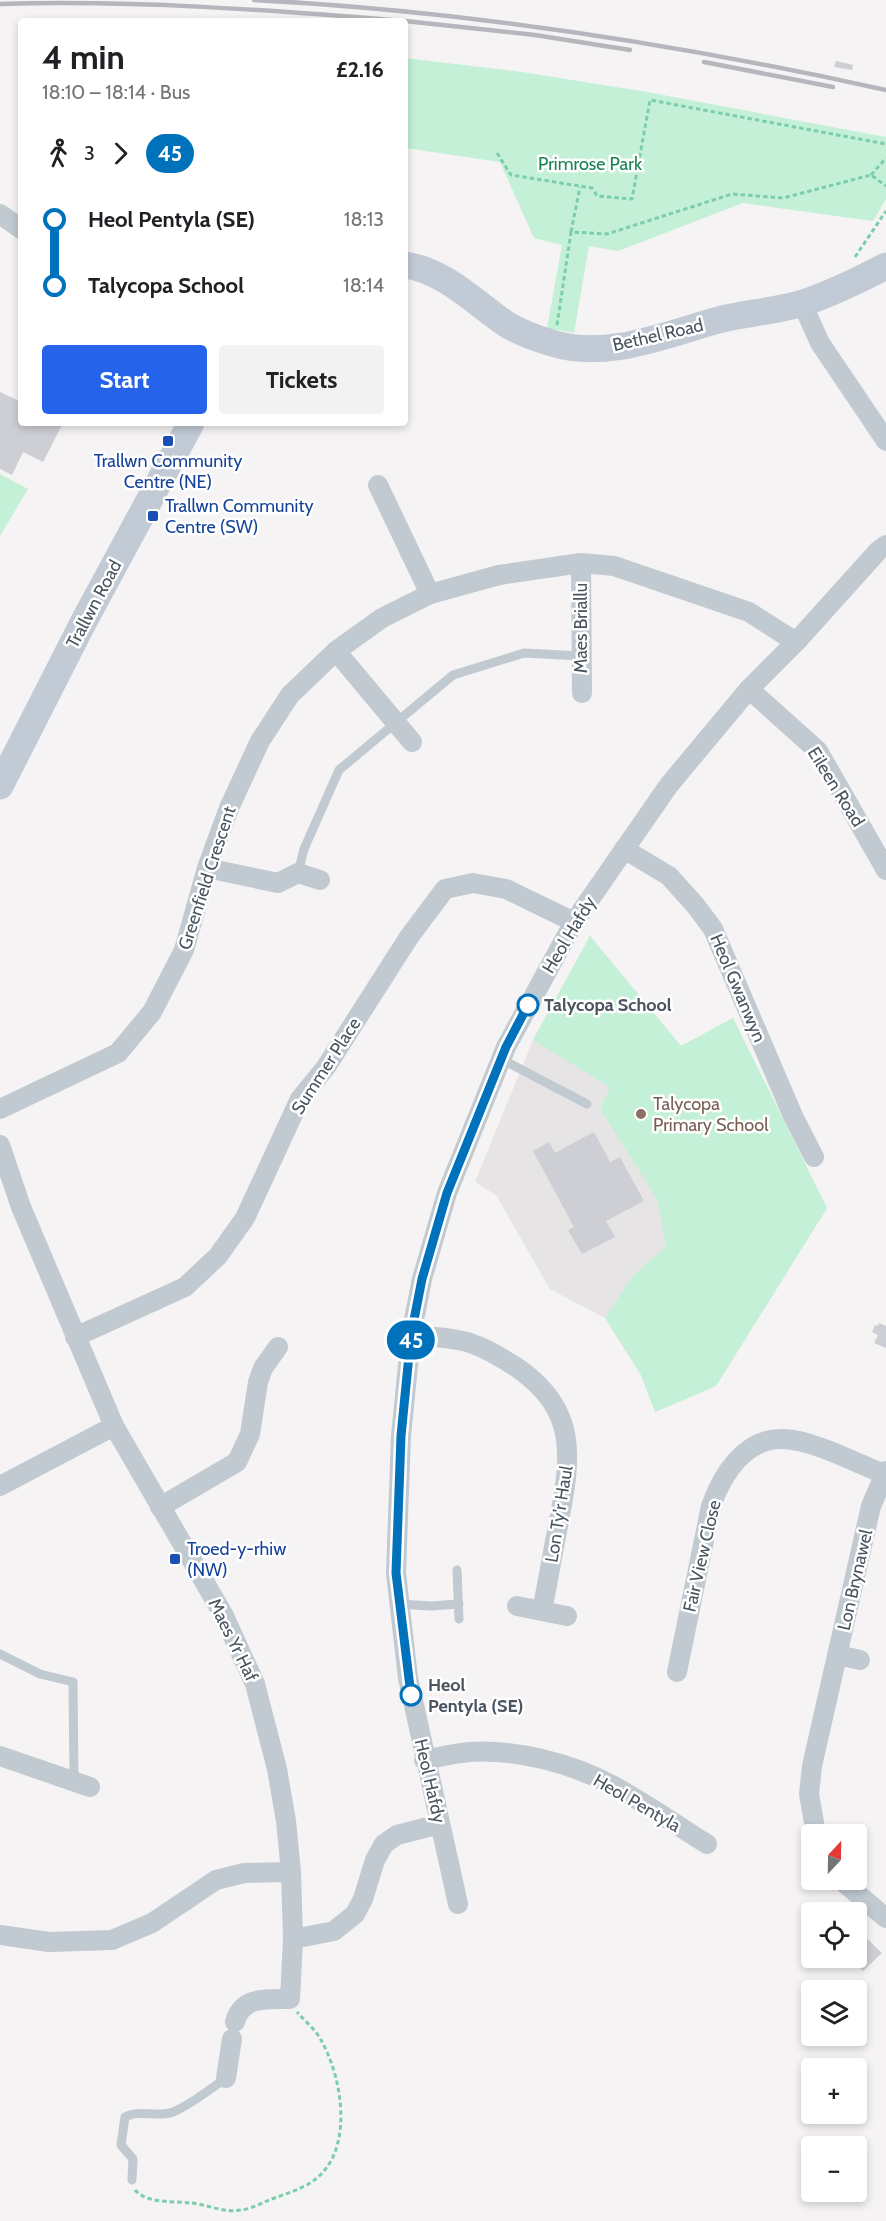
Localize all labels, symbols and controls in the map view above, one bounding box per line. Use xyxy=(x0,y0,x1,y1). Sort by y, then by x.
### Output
text: 4 min xyxy=(42,37,125,77)
text: £2.16 xyxy=(336,56,384,83)
text: 18:10 – 18:14 · Bus xyxy=(42,80,190,104)
icon: walk xyxy=(42,137,75,170)
icon: forward xyxy=(104,137,137,170)
text: 3 xyxy=(84,141,95,165)
text: 45 xyxy=(158,141,182,166)
park label: Primrose Park xyxy=(538,153,643,175)
text: Heol Pentyla (SE) xyxy=(88,206,255,233)
text: 18:13 xyxy=(344,207,384,231)
text: Talycopa School xyxy=(88,272,244,299)
text: 18:14 xyxy=(343,273,384,297)
street label: Bethel Road xyxy=(611,314,705,356)
button: Start xyxy=(42,345,207,414)
button: Tickets xyxy=(219,345,384,414)
marker: Trallwn Community Centre (NE) xyxy=(161,434,175,448)
place label: Trallwn Community Centre (NE) xyxy=(94,450,242,493)
place label: Trallwn Community Centre (SW) xyxy=(165,495,314,538)
marker: Trallwn Community Centre (SW) xyxy=(146,509,160,523)
street label: Trallwn Road xyxy=(62,556,126,652)
street label: Maes Briallu xyxy=(570,583,592,673)
street label: Eileen Road xyxy=(803,743,869,831)
street label: Greenfield Crescent xyxy=(173,804,241,952)
street label: Heol Hafdy xyxy=(537,893,601,977)
street label: Heol Gwanwyn xyxy=(705,931,771,1045)
marker: Talycopa School xyxy=(517,994,539,1016)
place label: Talycopa School xyxy=(544,994,672,1016)
street label: Summer Place xyxy=(287,1014,365,1118)
place label: Talycopa Primary School xyxy=(653,1093,769,1136)
marker: Talycopa Primary School xyxy=(634,1107,648,1121)
line badge: 45 xyxy=(384,1320,438,1360)
text: 45 xyxy=(399,1328,423,1353)
street label: Lon Ty'r Haul xyxy=(540,1463,578,1564)
street label: Fair View Close xyxy=(678,1498,726,1614)
street label: Lon Brynawel xyxy=(833,1527,877,1633)
place label: Troed-y-rhiw (NW) xyxy=(187,1538,286,1581)
marker: Troed-y-rhiw (NW) xyxy=(168,1552,182,1566)
street label: Maes Yr Haf xyxy=(203,1595,263,1685)
place label: Heol Pentyla (SE) xyxy=(428,1674,524,1717)
marker: Heol Pentyla (SE) xyxy=(400,1684,422,1706)
street label: Heol Hafdy xyxy=(410,1737,450,1825)
street label: Heol Pentyla xyxy=(589,1769,685,1837)
north arrow xyxy=(801,1824,867,1890)
map controls xyxy=(801,1824,867,2202)
button: locate xyxy=(801,1902,867,1968)
button: layers xyxy=(801,1980,867,2046)
button: + xyxy=(801,2058,867,2124)
button: − xyxy=(801,2136,867,2202)

